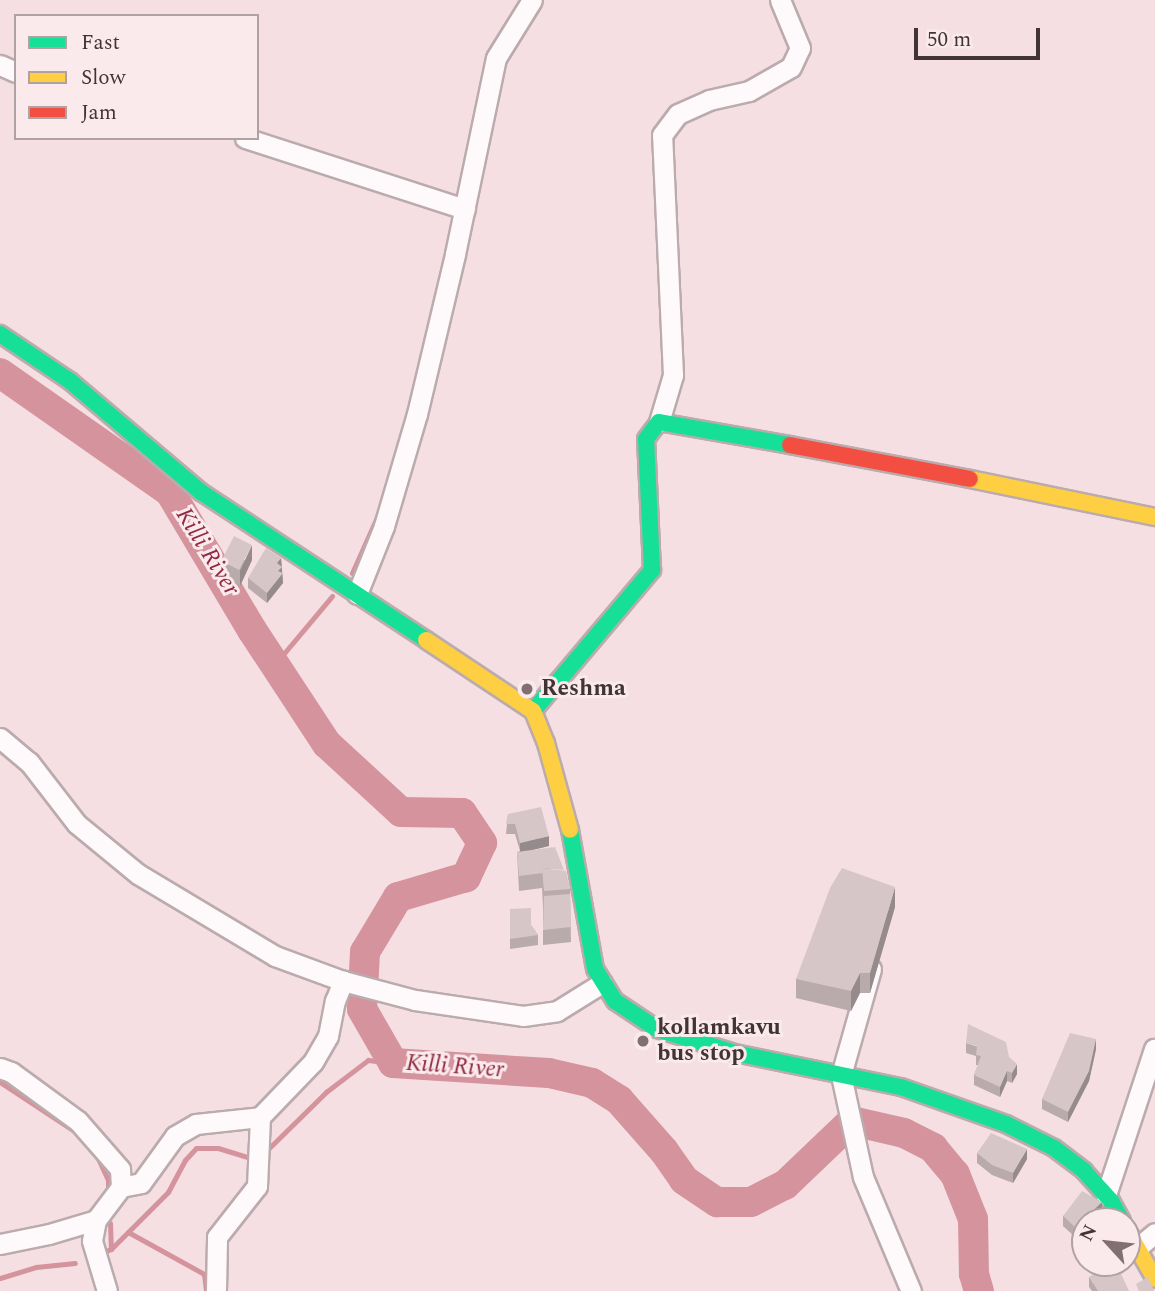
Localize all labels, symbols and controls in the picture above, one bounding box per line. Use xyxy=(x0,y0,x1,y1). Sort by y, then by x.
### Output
legend xyxy=(14,14,259,140)
scale bar xyxy=(917,14,1043,58)
text: 50 m xyxy=(927,24,971,56)
text: Fast xyxy=(81,27,120,59)
text: Slow xyxy=(81,62,125,94)
text: Jam xyxy=(81,97,117,129)
water label: Killi River xyxy=(169,503,245,601)
place label: Reshma xyxy=(541,675,626,703)
marker: Reshma xyxy=(519,681,535,697)
place label: kollamkavu bus stop xyxy=(657,1014,781,1068)
marker: kollamkavu bus stop xyxy=(635,1033,651,1049)
water label: Killi River xyxy=(405,1049,505,1085)
north arrow xyxy=(1071,1207,1141,1277)
text: N xyxy=(1072,1220,1105,1247)

